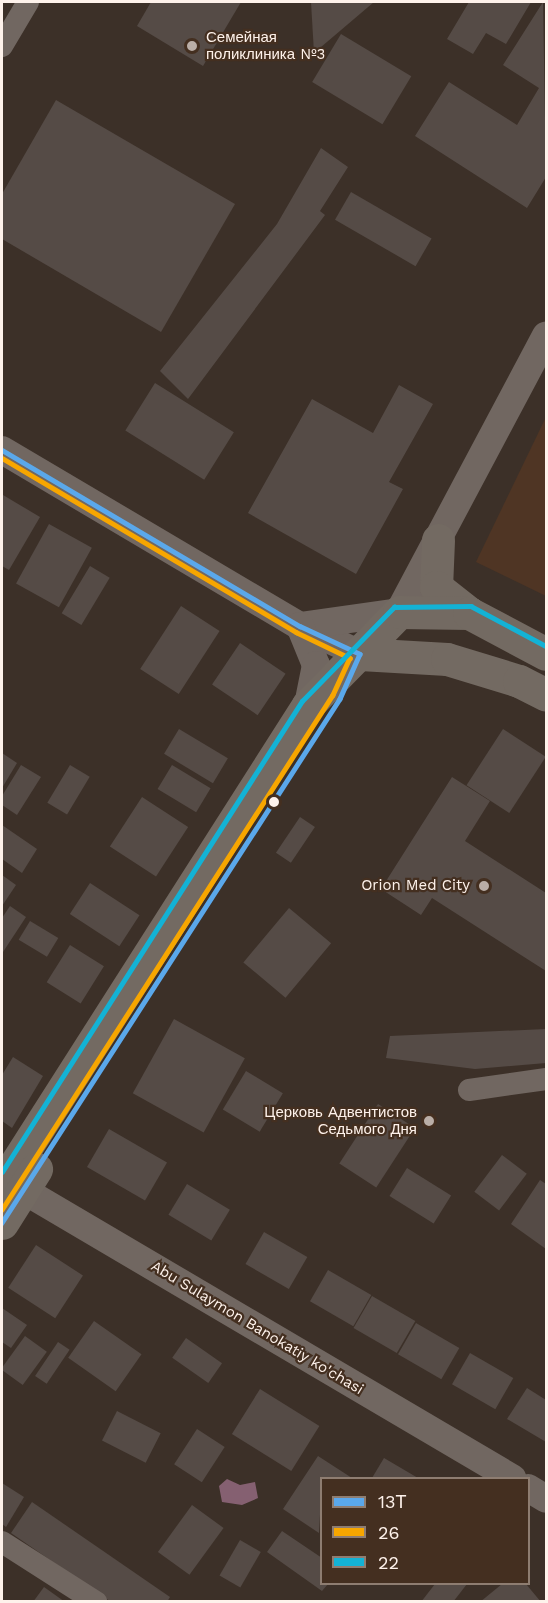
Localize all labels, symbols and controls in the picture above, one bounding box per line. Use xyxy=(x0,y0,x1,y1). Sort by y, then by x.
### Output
place label: Семейная поликлиника №3 xyxy=(206,28,325,63)
marker: Семейная поликлиника №3 xyxy=(183,37,201,55)
unlabelled marker xyxy=(268,796,280,808)
place label: Orion Med City xyxy=(361,877,470,895)
marker: Orion Med City xyxy=(475,877,493,895)
place label: Церковь Адвентистов Седьмого Дня xyxy=(264,1103,417,1138)
marker: Церковь Адвентистов Седьмого Дня xyxy=(422,1114,436,1128)
street label: Abu Sulaymon Banokatiy ko'chasi xyxy=(147,1257,367,1399)
legend xyxy=(320,1477,530,1585)
text: 13Т xyxy=(378,1491,407,1512)
text: 26 xyxy=(378,1522,399,1543)
text: 22 xyxy=(378,1552,399,1573)

